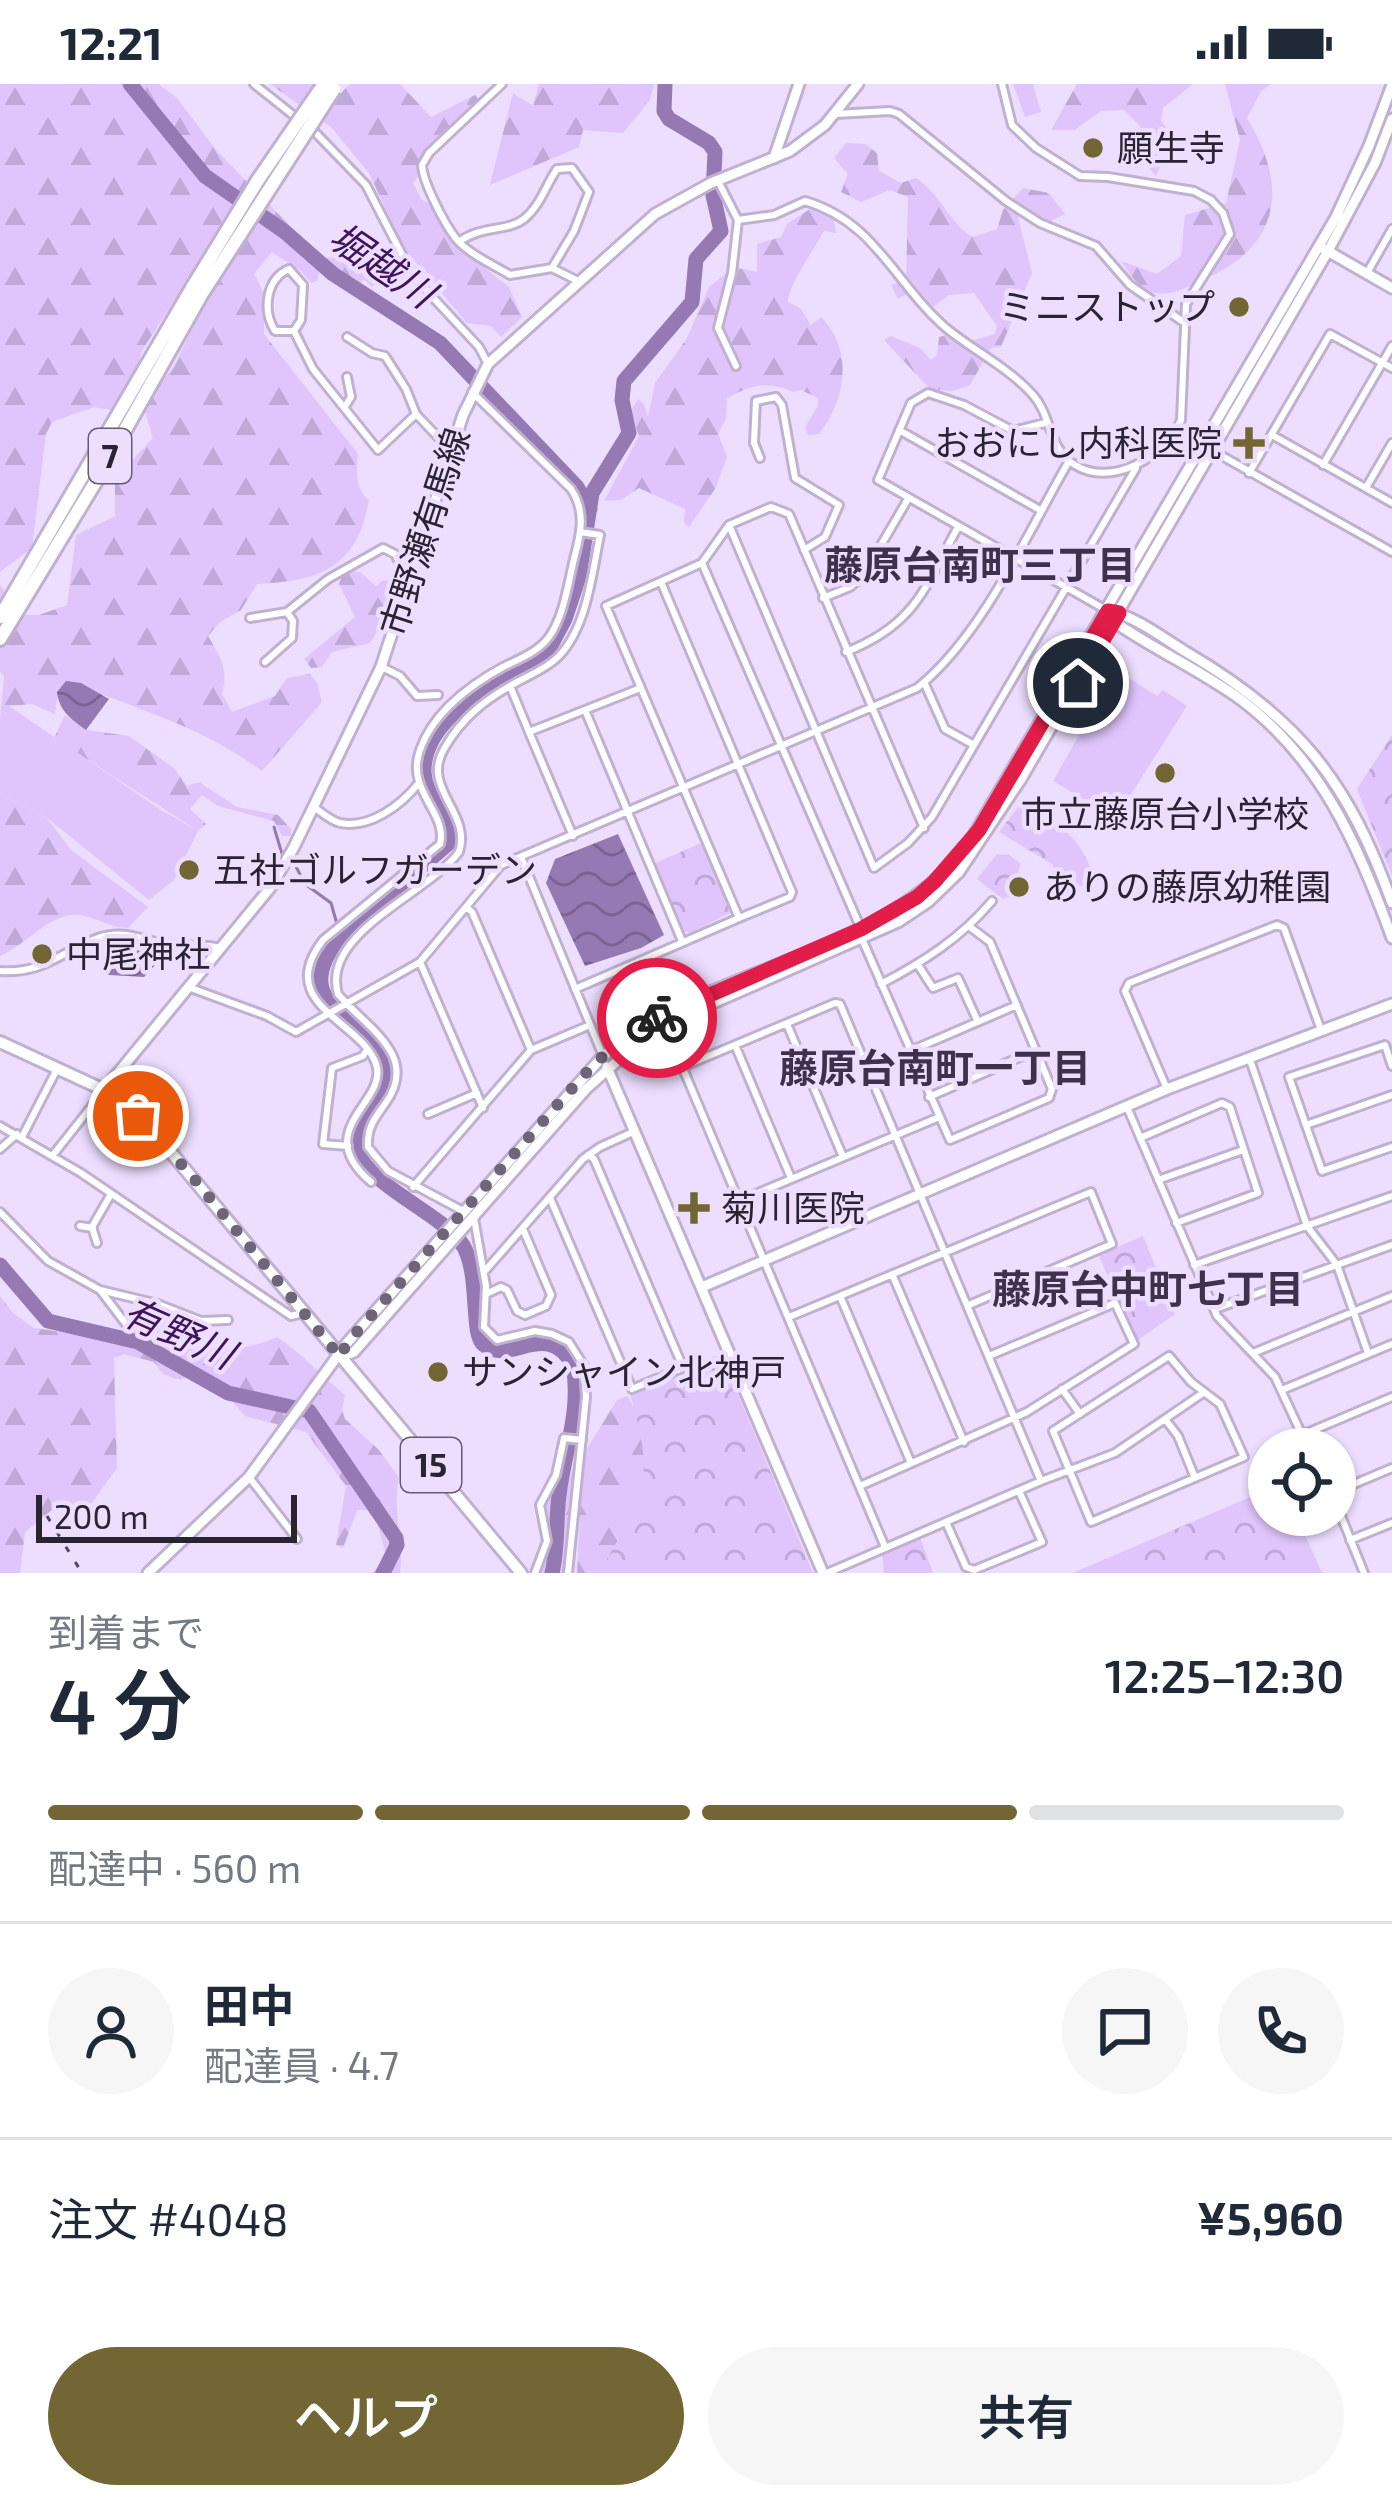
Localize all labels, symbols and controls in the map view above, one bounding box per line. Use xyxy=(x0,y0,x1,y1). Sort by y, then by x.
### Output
text: 12:21 xyxy=(60,15,163,69)
place label: 願生寺 xyxy=(1117,125,1225,168)
marker: 願生寺 xyxy=(1080,135,1106,161)
water label: 堀越川 xyxy=(321,212,448,318)
place label: ミニストップ xyxy=(999,284,1215,327)
marker: ミニストップ xyxy=(1226,294,1252,320)
place label: おおにし内科医院 xyxy=(934,420,1222,463)
street label: 市野瀬有馬線 xyxy=(370,422,477,641)
marker: おおにし内科医院 xyxy=(1233,427,1265,459)
road number: 7 xyxy=(89,429,131,483)
district label: 藤原台南町三丁目 xyxy=(824,540,1136,587)
pin xyxy=(1027,632,1129,734)
icon: home xyxy=(1045,650,1111,716)
marker: 市立藤原台小学校 xyxy=(1152,760,1178,786)
place label: 市立藤原台小学校 xyxy=(1021,791,1309,834)
place label: 五社ゴルフガーデン xyxy=(213,847,537,890)
marker: 五社ゴルフガーデン xyxy=(176,857,202,883)
place label: ありの藤原幼稚園 xyxy=(1043,864,1331,907)
marker: ありの藤原幼稚園 xyxy=(1006,874,1032,900)
place label: 中尾神社 xyxy=(66,931,210,974)
marker: 中尾神社 xyxy=(29,941,55,967)
courier xyxy=(597,958,717,1078)
icon: bike xyxy=(624,985,690,1051)
district label: 藤原台南町一丁目 xyxy=(779,1043,1091,1090)
pin xyxy=(87,1065,189,1167)
icon: bag xyxy=(105,1083,171,1149)
place label: 菊川医院 xyxy=(721,1185,865,1228)
marker: 菊川医院 xyxy=(678,1192,710,1224)
district label: 藤原台中町七丁目 xyxy=(992,1264,1304,1311)
water label: 有野川 xyxy=(117,1286,246,1379)
place label: サンシャイン北神戸 xyxy=(462,1349,786,1392)
marker: サンシャイン北神戸 xyxy=(425,1359,451,1385)
map controls xyxy=(1248,1428,1356,1536)
button: locate xyxy=(1248,1428,1356,1536)
road number: 15 xyxy=(401,1438,461,1492)
scale bar xyxy=(36,1489,297,1542)
text: 200 m xyxy=(54,1496,149,1536)
text: 到着まで xyxy=(48,1608,204,1655)
text: 12:25–12:30 xyxy=(1105,1648,1344,1702)
text: 4 分 xyxy=(48,1656,192,1750)
text: 配達中 · 560 m xyxy=(48,1844,301,1891)
button: person xyxy=(48,1968,174,2094)
button: chat xyxy=(1062,1968,1188,2094)
button: phone xyxy=(1218,1968,1344,2094)
text: 田中 xyxy=(204,1977,294,2031)
text: 配達員 · 4.7 xyxy=(204,2041,399,2088)
text: ¥5,960 xyxy=(1197,2190,1344,2244)
text: 注文 #4048 xyxy=(48,2191,289,2245)
button: ヘルプ xyxy=(48,2347,684,2485)
button: 共有 xyxy=(708,2347,1344,2485)

